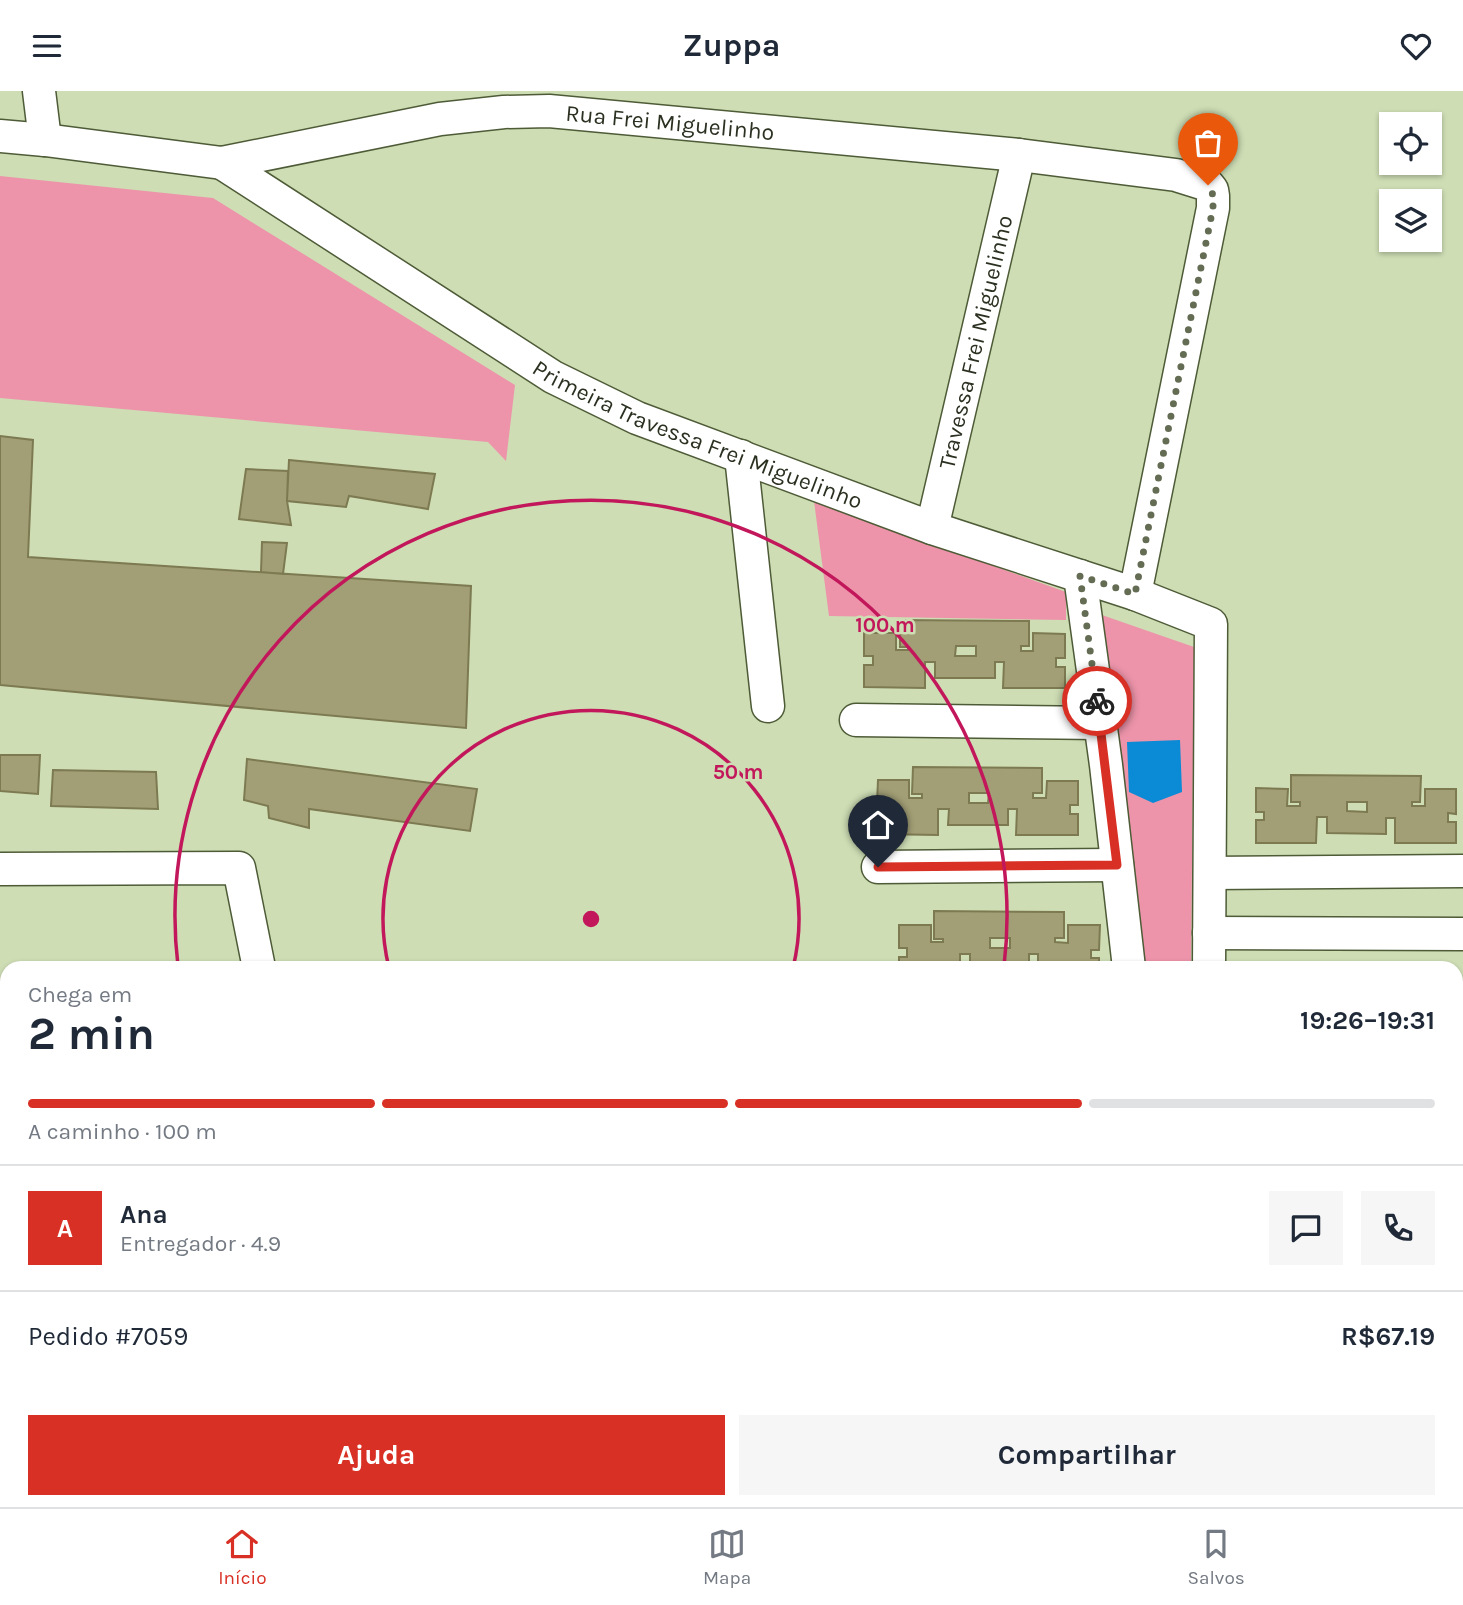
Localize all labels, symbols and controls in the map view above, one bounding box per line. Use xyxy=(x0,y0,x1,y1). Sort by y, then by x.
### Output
icon: menu xyxy=(28,27,66,65)
text: Zuppa xyxy=(683,27,780,64)
icon: heart xyxy=(1397,27,1435,65)
street label: Rua Frei Miguelinho xyxy=(564,100,775,146)
map controls xyxy=(1379,112,1442,252)
button: locate xyxy=(1379,112,1442,175)
pin xyxy=(1178,113,1238,185)
icon: bag xyxy=(1189,124,1227,162)
button: layers xyxy=(1379,189,1442,252)
street label: Travessa Frei Miguelinho xyxy=(933,213,1019,472)
street label: Primeira Travessa Frei Miguelinho xyxy=(527,354,866,515)
text: 100 m xyxy=(855,613,915,637)
courier xyxy=(1062,666,1132,736)
icon: bike xyxy=(1078,682,1116,720)
text: 50 m xyxy=(713,760,763,784)
pin xyxy=(848,795,908,867)
icon: home xyxy=(859,806,897,844)
centre of rings xyxy=(579,907,603,931)
text: Chega em xyxy=(28,981,132,1008)
text: 19:26–19:31 xyxy=(1300,1005,1435,1036)
text: 2 min xyxy=(28,1007,155,1061)
text: A caminho · 100 m xyxy=(28,1118,217,1145)
button: chat xyxy=(1269,1191,1343,1265)
button: phone xyxy=(1361,1191,1435,1265)
text: Ana xyxy=(120,1199,168,1230)
text: A xyxy=(57,1213,73,1244)
text: Entregador · 4.9 xyxy=(120,1230,281,1257)
text: Pedido #7059 xyxy=(28,1321,188,1352)
text: R$67.19 xyxy=(1341,1321,1435,1352)
button: Ajuda xyxy=(28,1415,725,1495)
button: Compartilhar xyxy=(739,1415,1435,1495)
tab: Início xyxy=(218,1525,267,1589)
tab: Mapa xyxy=(703,1525,751,1589)
tab: Salvos xyxy=(1188,1525,1245,1589)

